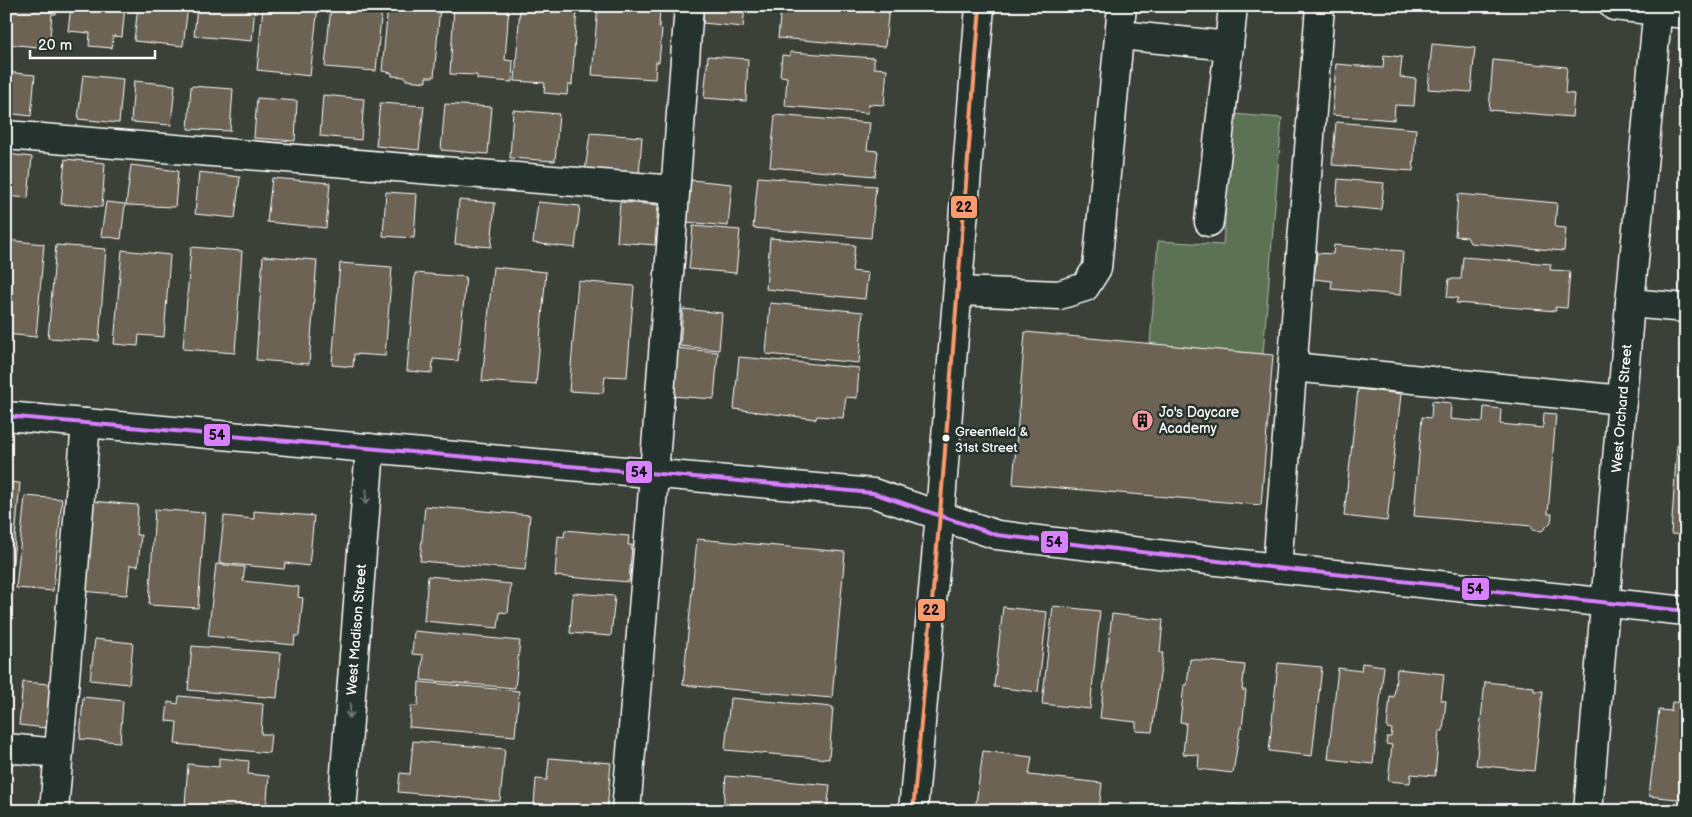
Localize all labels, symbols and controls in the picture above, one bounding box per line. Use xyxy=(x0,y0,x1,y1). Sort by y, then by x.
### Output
scale bar xyxy=(30,28,155,60)
text: 20 m xyxy=(38,36,72,55)
line badge: 22 xyxy=(950,195,978,219)
text: 22 xyxy=(956,199,973,216)
street label: West Orchard Street xyxy=(1608,343,1636,473)
place label: Jo's Daycare Academy xyxy=(1159,404,1239,437)
building icon: Jo's Daycare Academy xyxy=(1131,408,1155,432)
line badge: 54 xyxy=(203,423,231,447)
place label: Greenfield & 31st Street xyxy=(955,424,1028,456)
text: 54 xyxy=(209,427,226,444)
marker: Greenfield & 31st Street xyxy=(941,433,951,443)
line badge: 54 xyxy=(625,460,653,484)
text: 54 xyxy=(631,464,648,481)
one-way arrow xyxy=(361,488,370,504)
line badge: 54 xyxy=(1040,530,1069,554)
text: 54 xyxy=(1046,534,1063,551)
street label: West Madison Street xyxy=(343,563,370,696)
line badge: 54 xyxy=(1461,577,1490,601)
text: 54 xyxy=(1467,581,1484,598)
line badge: 22 xyxy=(917,598,946,622)
text: 22 xyxy=(923,602,940,619)
one-way arrow xyxy=(345,703,354,719)

